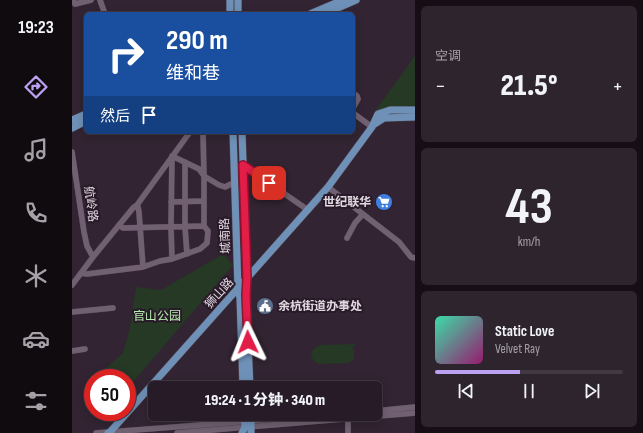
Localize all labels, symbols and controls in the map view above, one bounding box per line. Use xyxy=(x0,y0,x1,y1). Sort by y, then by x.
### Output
text: 19:23 xyxy=(18,17,54,38)
text: 290 m xyxy=(166,24,228,57)
icon: right xyxy=(100,28,152,80)
text: 空调 xyxy=(435,48,461,64)
text: 维和巷 xyxy=(166,63,220,84)
text: 21.5° xyxy=(500,68,558,104)
icon: directions xyxy=(22,73,50,101)
text: − xyxy=(435,73,446,100)
text: + xyxy=(612,73,623,100)
icon: arrive xyxy=(138,104,160,126)
text: 然后 xyxy=(100,107,130,126)
icon: music xyxy=(22,136,50,164)
pin xyxy=(252,166,286,200)
icon: arrive xyxy=(258,172,280,194)
text: 43 xyxy=(505,176,553,239)
street label: 航岭路 xyxy=(81,185,100,223)
supermarket icon: 世纪联华 xyxy=(374,192,394,212)
place label: 世纪联华 xyxy=(323,195,371,210)
icon: phone xyxy=(22,199,50,227)
street label: 城南路 xyxy=(217,218,234,254)
text: km/h xyxy=(518,234,540,250)
icon: climate xyxy=(22,262,50,290)
street label: 狮山路 xyxy=(202,275,237,312)
public building icon: 余杭街道办事处 xyxy=(255,296,275,316)
place label: 余杭街道办事处 xyxy=(278,299,362,314)
park label: 官山公园 xyxy=(133,309,181,324)
position arrow xyxy=(227,321,269,363)
text: Static Love xyxy=(495,322,554,341)
icon: car xyxy=(22,325,50,353)
text: Velvet Ray xyxy=(495,341,540,357)
speed limit sign: 50 xyxy=(84,369,136,421)
icon: previous xyxy=(455,380,477,402)
icon: pause xyxy=(518,380,540,402)
icon: next xyxy=(581,380,603,402)
icon: filters xyxy=(22,387,50,415)
text: 19:24 · 1 分钟 · 340 m xyxy=(205,391,325,410)

